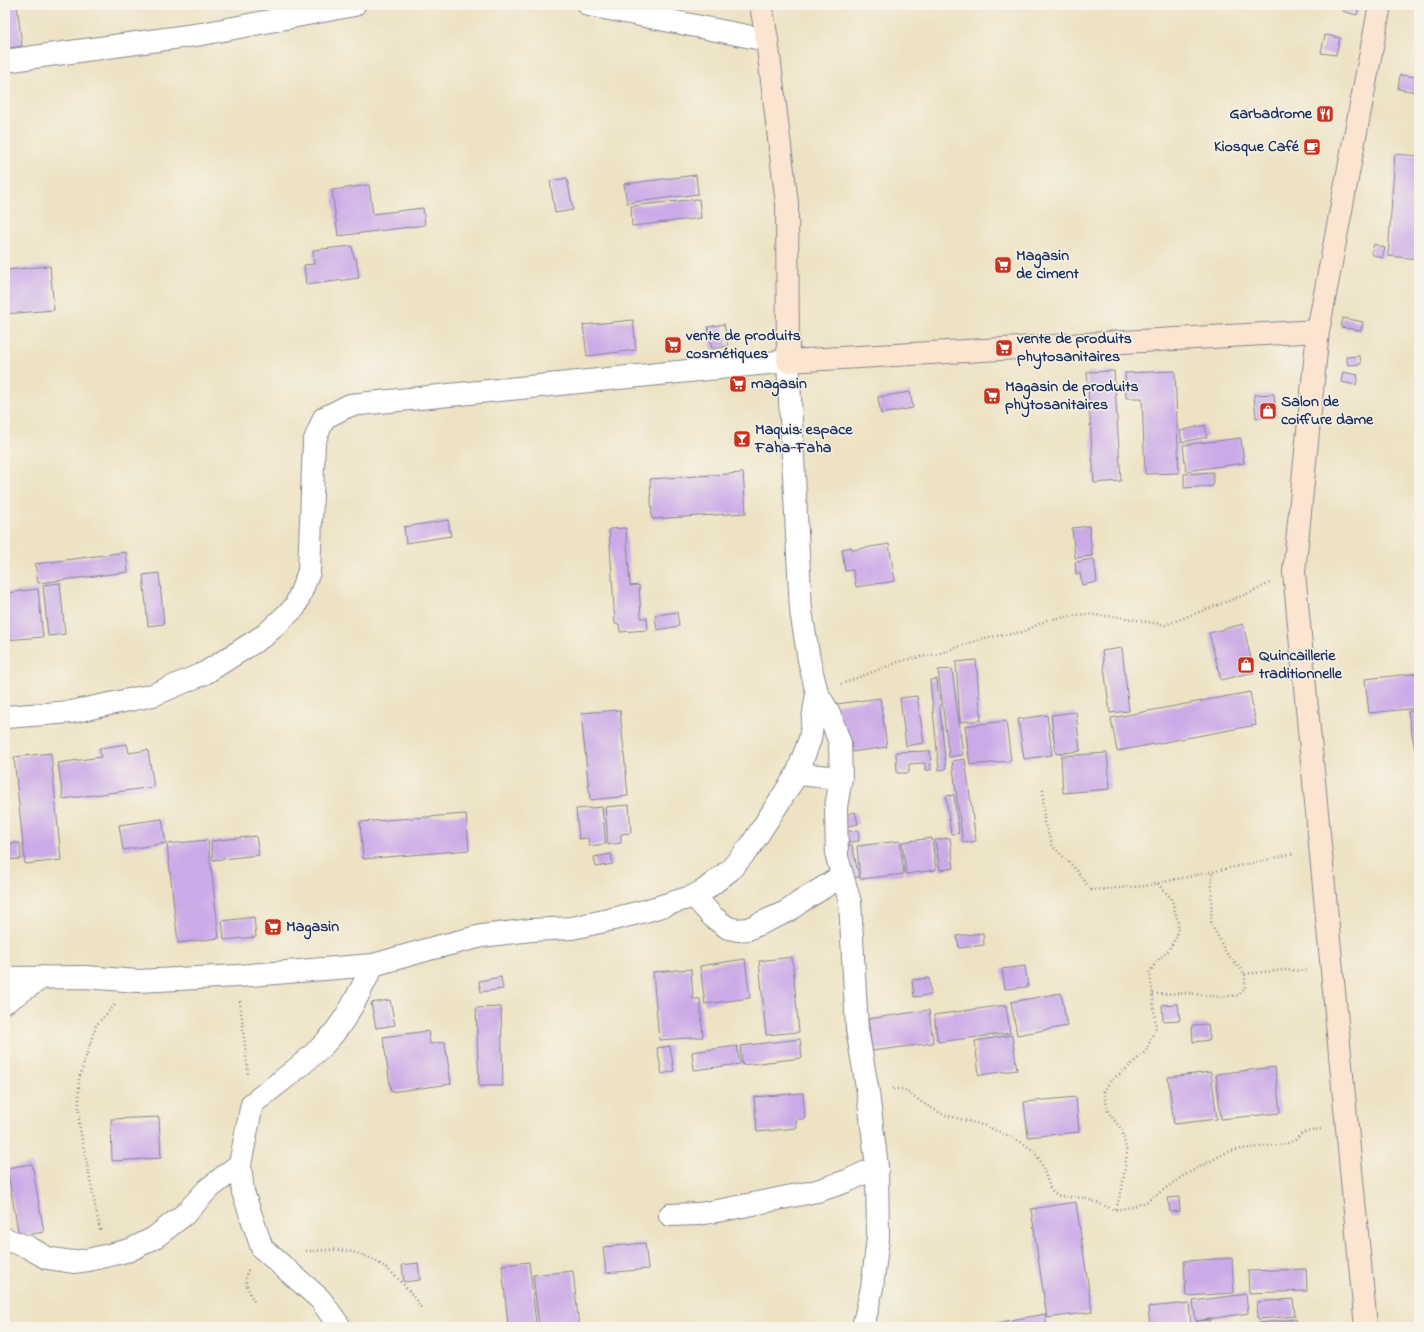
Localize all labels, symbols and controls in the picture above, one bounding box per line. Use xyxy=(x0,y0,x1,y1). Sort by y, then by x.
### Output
place label: Garbadrome xyxy=(1229,102,1313,126)
restaurant icon: Garbadrome xyxy=(1315,104,1335,124)
place label: Kiosque Café xyxy=(1214,135,1300,159)
cafe icon: Kiosque Café xyxy=(1302,137,1322,157)
place label: Magasin de ciment xyxy=(1016,244,1080,286)
supermarket icon: Magasin de ciment xyxy=(993,255,1013,275)
place label: vente de produits cosmétiques xyxy=(685,324,801,366)
place label: vente de produits phytosanitaires xyxy=(1016,327,1132,370)
supermarket icon: vente de produits cosmétiques xyxy=(663,335,683,355)
supermarket icon: vente de produits phytosanitaires xyxy=(994,338,1014,358)
place label: magasin xyxy=(751,372,807,397)
supermarket icon: magasin xyxy=(728,374,748,394)
place label: Magasin de produits phytosanitaires xyxy=(1005,375,1139,418)
supermarket icon: Magasin de produits phytosanitaires xyxy=(982,386,1002,406)
place label: Salon de coiffure dame xyxy=(1281,390,1374,432)
shop icon: Salon de coiffure dame xyxy=(1258,401,1278,421)
place label: Maquis: espace Faha-Faha xyxy=(754,418,853,460)
bar icon: Maquis: espace Faha-Faha xyxy=(732,429,752,449)
place label: Quincaillerie traditionnelle xyxy=(1258,644,1343,686)
shop icon: Quincaillerie traditionnelle xyxy=(1236,655,1256,675)
place label: Magasin xyxy=(286,915,339,940)
supermarket icon: Magasin xyxy=(263,917,283,937)

